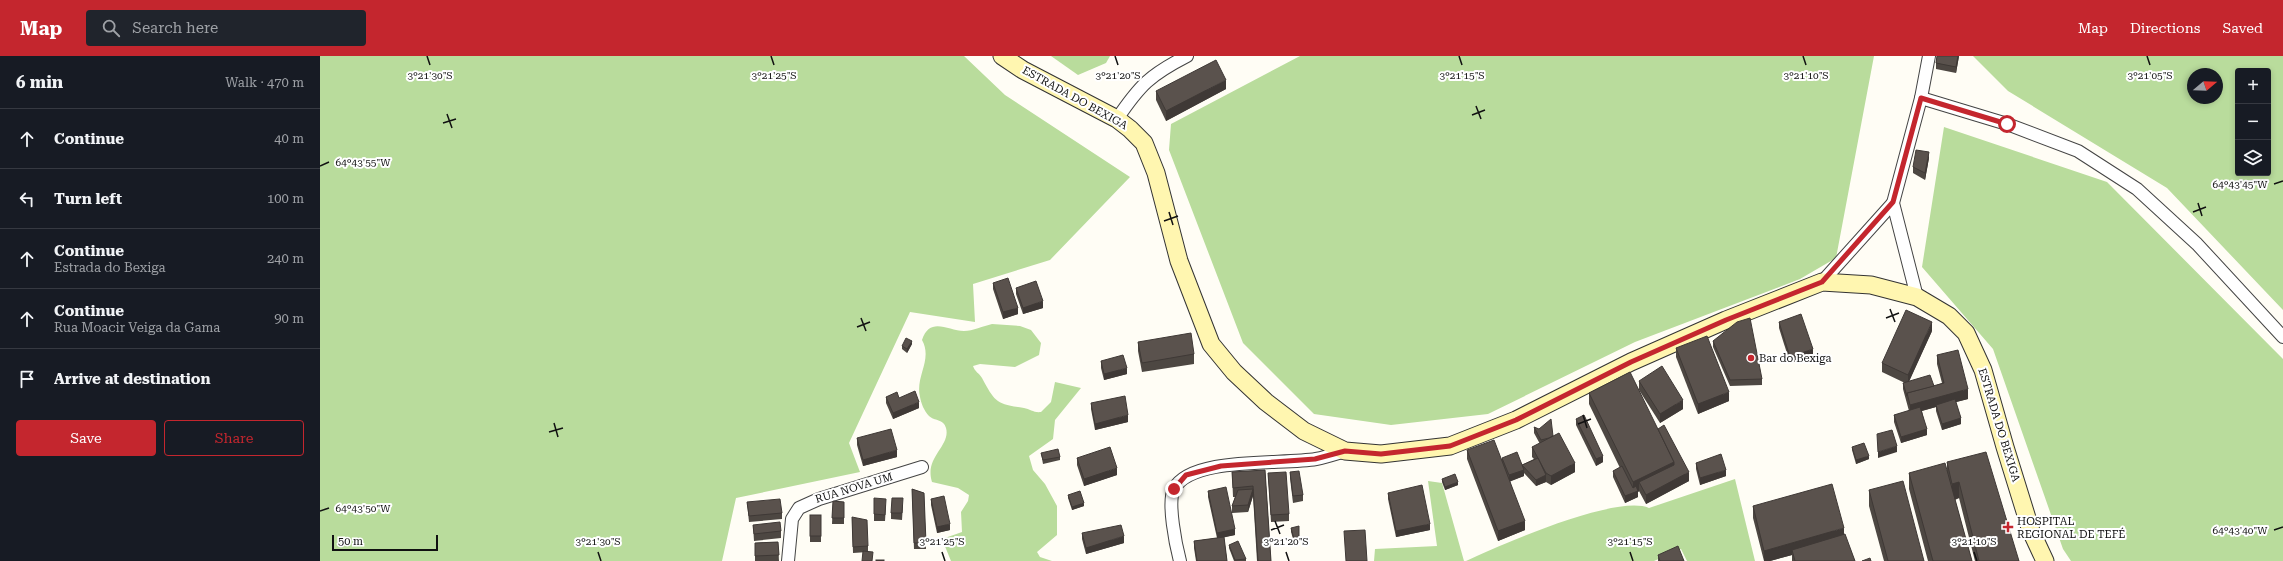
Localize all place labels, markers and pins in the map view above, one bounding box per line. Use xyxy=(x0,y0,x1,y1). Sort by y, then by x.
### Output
place label: Bar do Bexiga xyxy=(1759,352,1831,365)
marker: Bar do Bexiga xyxy=(1746,353,1756,363)
place label: HOSPITAL REGIONAL DE TEFÉ xyxy=(2017,515,2125,541)
marker: HOSPITAL REGIONAL DE TEFÉ xyxy=(2002,521,2014,533)

